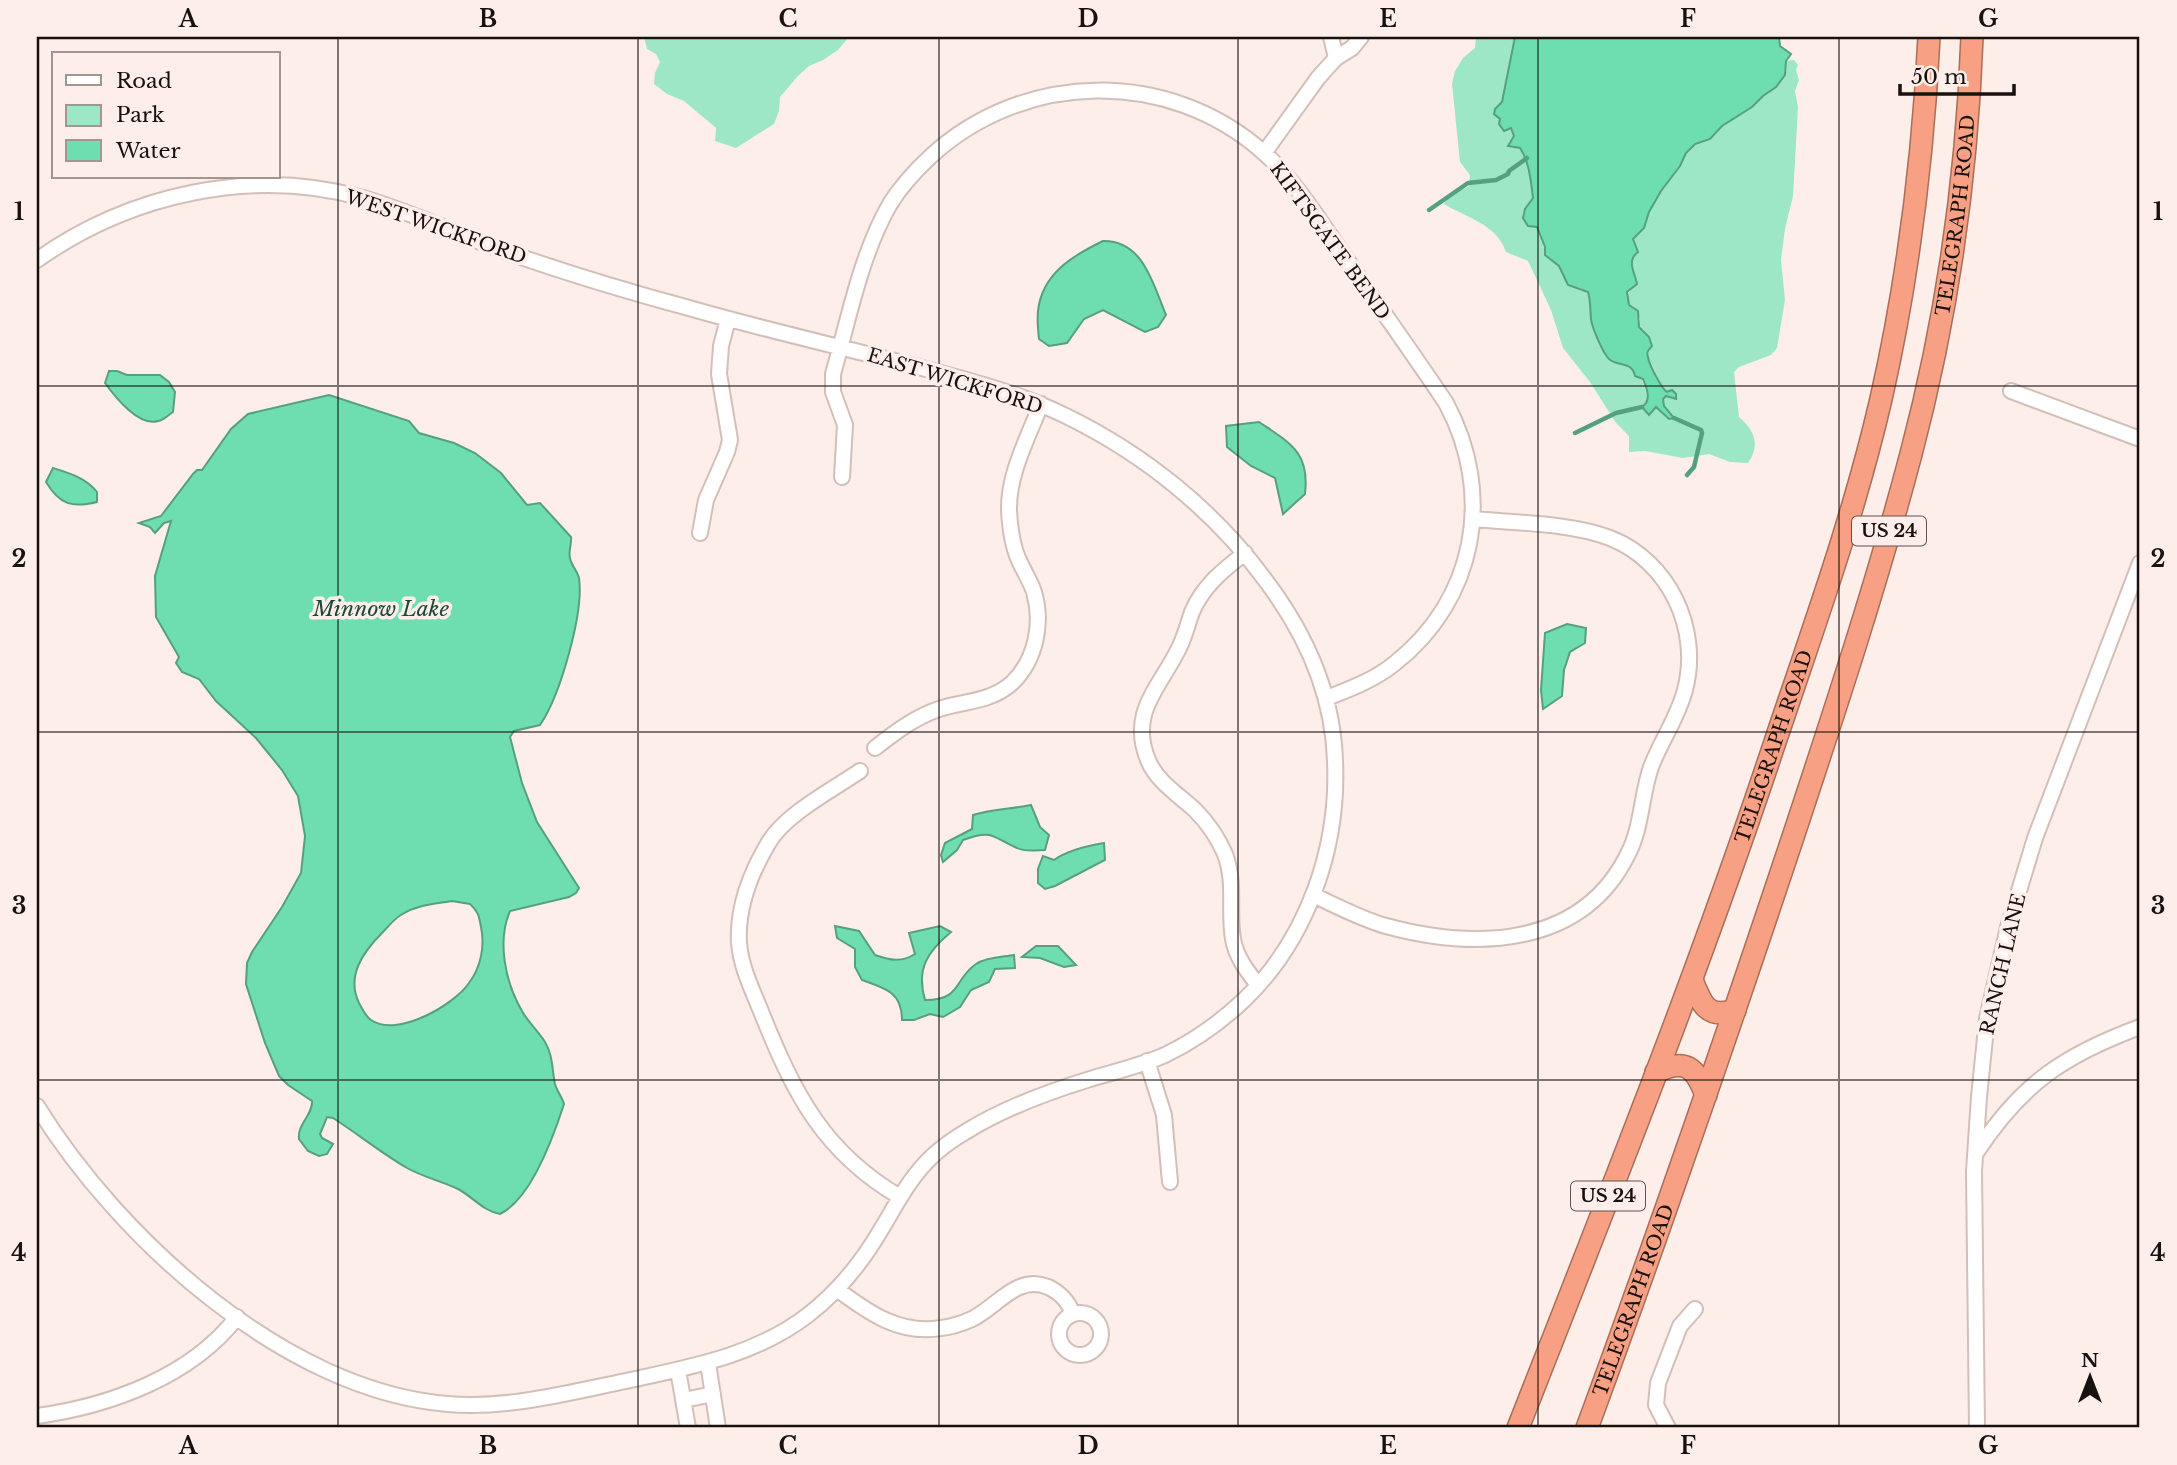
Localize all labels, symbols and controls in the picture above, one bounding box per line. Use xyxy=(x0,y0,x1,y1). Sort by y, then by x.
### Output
text: A xyxy=(178,5,199,33)
text: B xyxy=(479,5,497,33)
text: C xyxy=(779,5,797,33)
text: D xyxy=(1077,5,1099,33)
text: E xyxy=(1379,5,1397,33)
text: F xyxy=(1680,5,1696,33)
text: G xyxy=(1978,5,1998,33)
legend xyxy=(52,52,280,178)
scale bar xyxy=(1900,52,2014,96)
text: 50 m xyxy=(1911,64,1967,90)
text: Road xyxy=(116,68,172,94)
text: Park xyxy=(116,102,165,128)
street label: TELEGRAPH ROAD xyxy=(1931,114,1979,317)
text: Water xyxy=(115,138,180,164)
street label: KIFTSGATE BEND xyxy=(1265,158,1395,324)
street label: WEST WICKFORD xyxy=(342,185,530,269)
text: 1 xyxy=(14,198,24,226)
text: 1 xyxy=(2153,198,2163,226)
street label: EAST WICKFORD xyxy=(864,343,1046,419)
road number: US 24 xyxy=(1852,516,1926,546)
text: 2 xyxy=(12,545,26,573)
text: 2 xyxy=(2151,545,2165,573)
water label: Minnow Lake xyxy=(312,596,449,622)
street label: TELEGRAPH ROAD xyxy=(1730,647,1817,846)
street label: RANCH LANE xyxy=(1976,891,2030,1037)
text: 3 xyxy=(12,892,26,920)
text: 3 xyxy=(2151,892,2165,920)
road number: US 24 xyxy=(1571,1182,1645,1210)
street label: TELEGRAPH ROAD xyxy=(1588,1201,1678,1399)
text: 4 xyxy=(11,1239,27,1267)
text: 4 xyxy=(2150,1239,2166,1267)
north arrow xyxy=(2054,1342,2124,1412)
text: N xyxy=(2081,1349,2099,1372)
text: A xyxy=(178,1432,199,1460)
text: B xyxy=(479,1432,497,1460)
text: C xyxy=(779,1432,797,1460)
text: D xyxy=(1077,1432,1099,1460)
text: E xyxy=(1379,1432,1397,1460)
text: F xyxy=(1680,1432,1696,1460)
text: G xyxy=(1978,1432,1998,1460)

